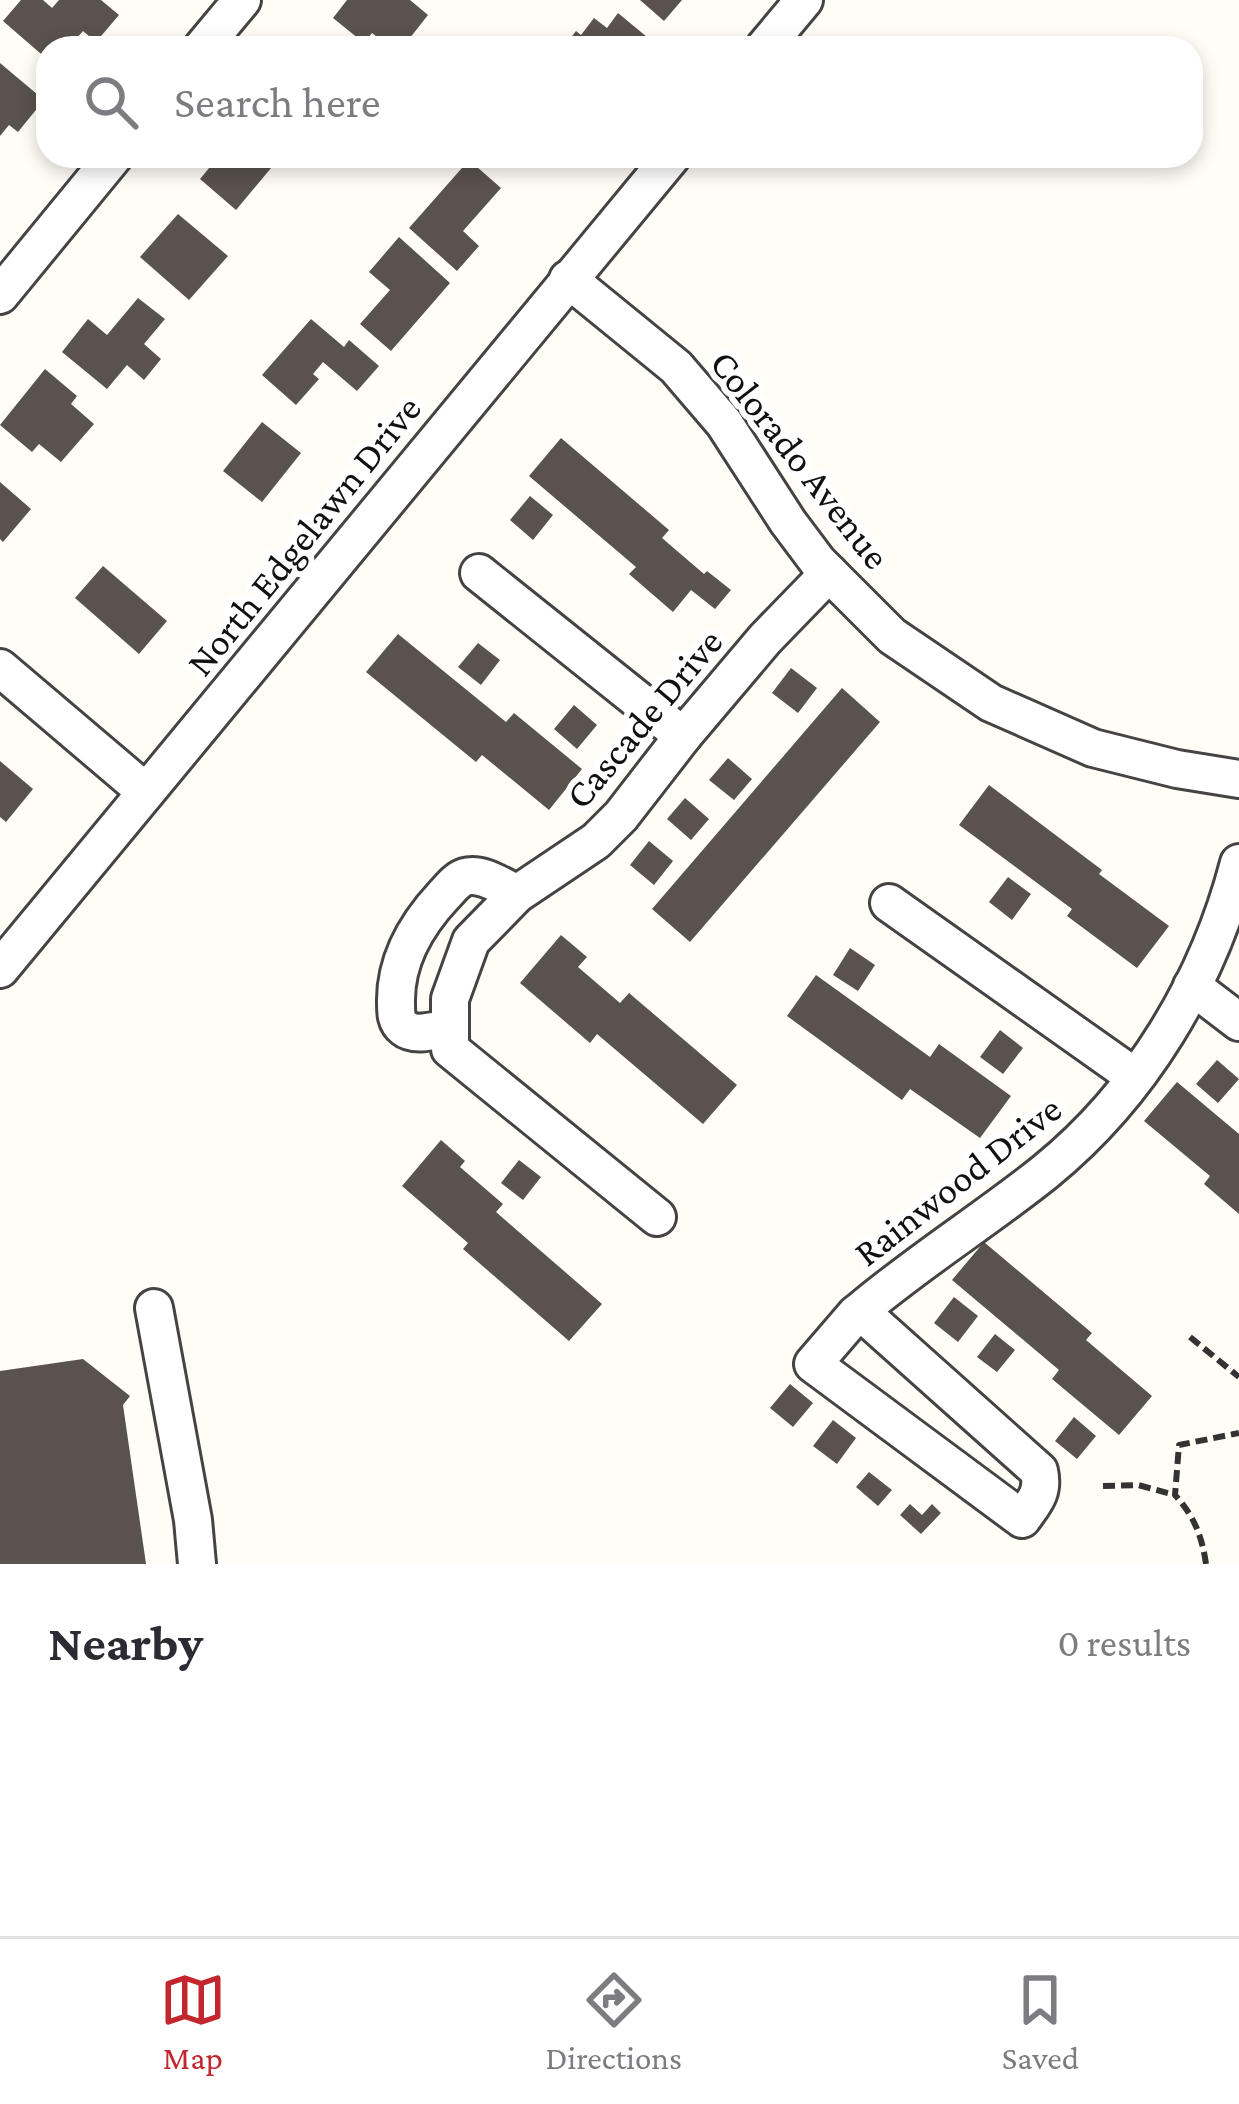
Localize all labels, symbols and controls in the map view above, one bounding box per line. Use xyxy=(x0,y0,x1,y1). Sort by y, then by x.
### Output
search box xyxy=(36,36,1203,168)
icon: search xyxy=(78,69,144,135)
text: Search here xyxy=(174,77,381,127)
street label: Colorado Avenue xyxy=(702,342,899,577)
street label: North Edgelawn Drive xyxy=(177,387,430,684)
street label: Cascade Drive xyxy=(556,620,731,816)
street label: Rainwood Drive xyxy=(846,1086,1069,1274)
text: Nearby xyxy=(48,1614,203,1671)
text: 0 results xyxy=(1057,1621,1191,1664)
tab: Map xyxy=(160,1967,226,2076)
tab: Directions xyxy=(546,1967,682,2076)
tab: Saved xyxy=(1002,1967,1079,2076)

